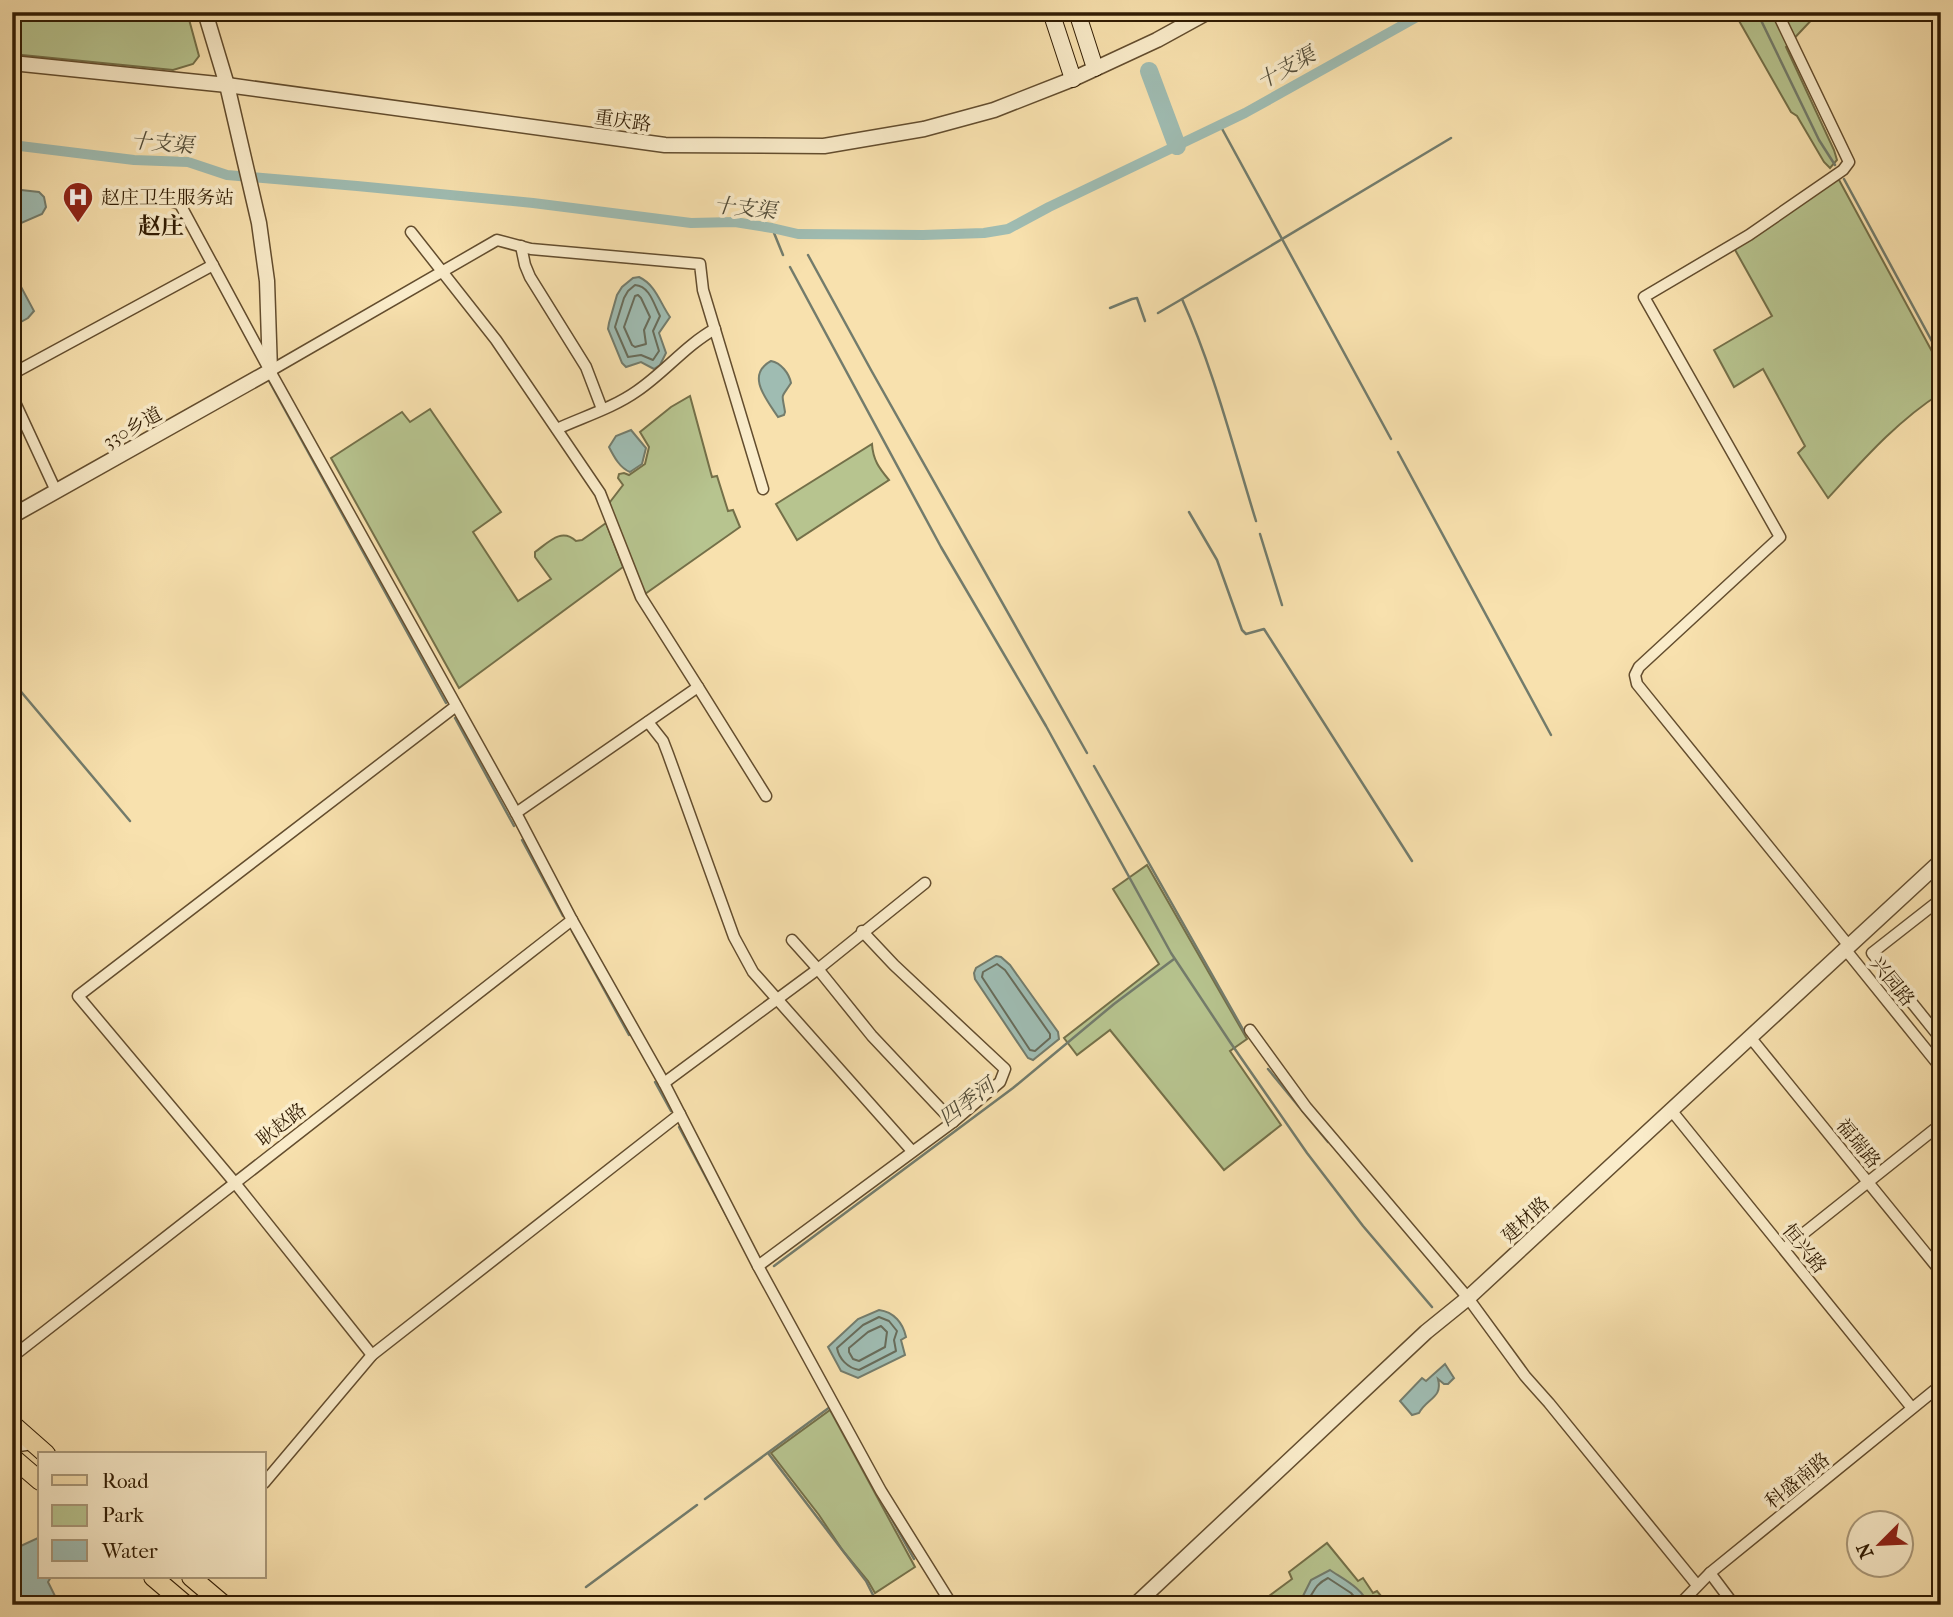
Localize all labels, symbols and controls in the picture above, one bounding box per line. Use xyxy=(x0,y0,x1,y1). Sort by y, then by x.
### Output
water label: 十支渠 xyxy=(1253,41,1322,94)
street label: 重庆路 xyxy=(593,106,653,136)
water label: 十支渠 xyxy=(130,128,197,158)
hospital icon: 赵庄卫生服务站 xyxy=(61,180,95,224)
place label: 赵庄卫生服务站 xyxy=(101,187,234,209)
water label: 十支渠 xyxy=(712,193,781,224)
district label: 赵庄 xyxy=(138,213,184,240)
street label: 330乡道 xyxy=(99,403,166,453)
street label: 兴园路 xyxy=(1866,953,1919,1011)
water label: 四季河 xyxy=(935,1071,1003,1131)
street label: 耿赵路 xyxy=(252,1099,311,1151)
street label: 福瑞路 xyxy=(1832,1115,1885,1173)
street label: 建材路 xyxy=(1497,1192,1554,1247)
street label: 恒兴路 xyxy=(1778,1220,1831,1278)
street label: 科盛南路 xyxy=(1761,1448,1834,1513)
legend xyxy=(38,1452,266,1578)
text: Road xyxy=(102,1469,149,1493)
text: Park xyxy=(102,1503,144,1527)
north arrow xyxy=(1844,1508,1914,1578)
text: Water xyxy=(101,1539,158,1563)
text: N xyxy=(1852,1539,1878,1562)

